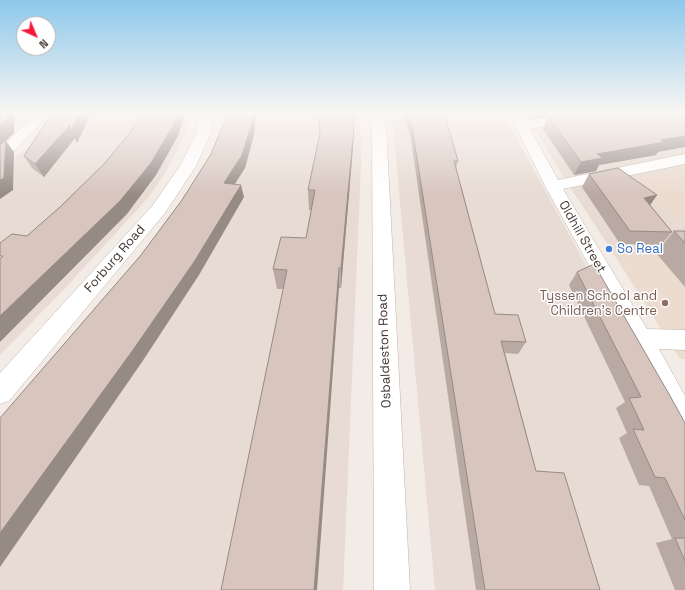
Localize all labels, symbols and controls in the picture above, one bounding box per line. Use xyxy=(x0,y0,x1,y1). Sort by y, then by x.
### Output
north arrow xyxy=(16,16,56,56)
text: N xyxy=(36,36,51,52)
street label: Oldhill Street xyxy=(555,198,609,276)
street label: Forburg Road xyxy=(81,222,149,296)
place label: So Real xyxy=(617,241,663,257)
marker: So Real xyxy=(604,244,614,254)
place label: Tyssen School and Children's Centre xyxy=(540,288,657,319)
street label: Osbaldeston Road xyxy=(375,294,395,408)
marker: Tyssen School and Children's Centre xyxy=(660,298,670,308)

